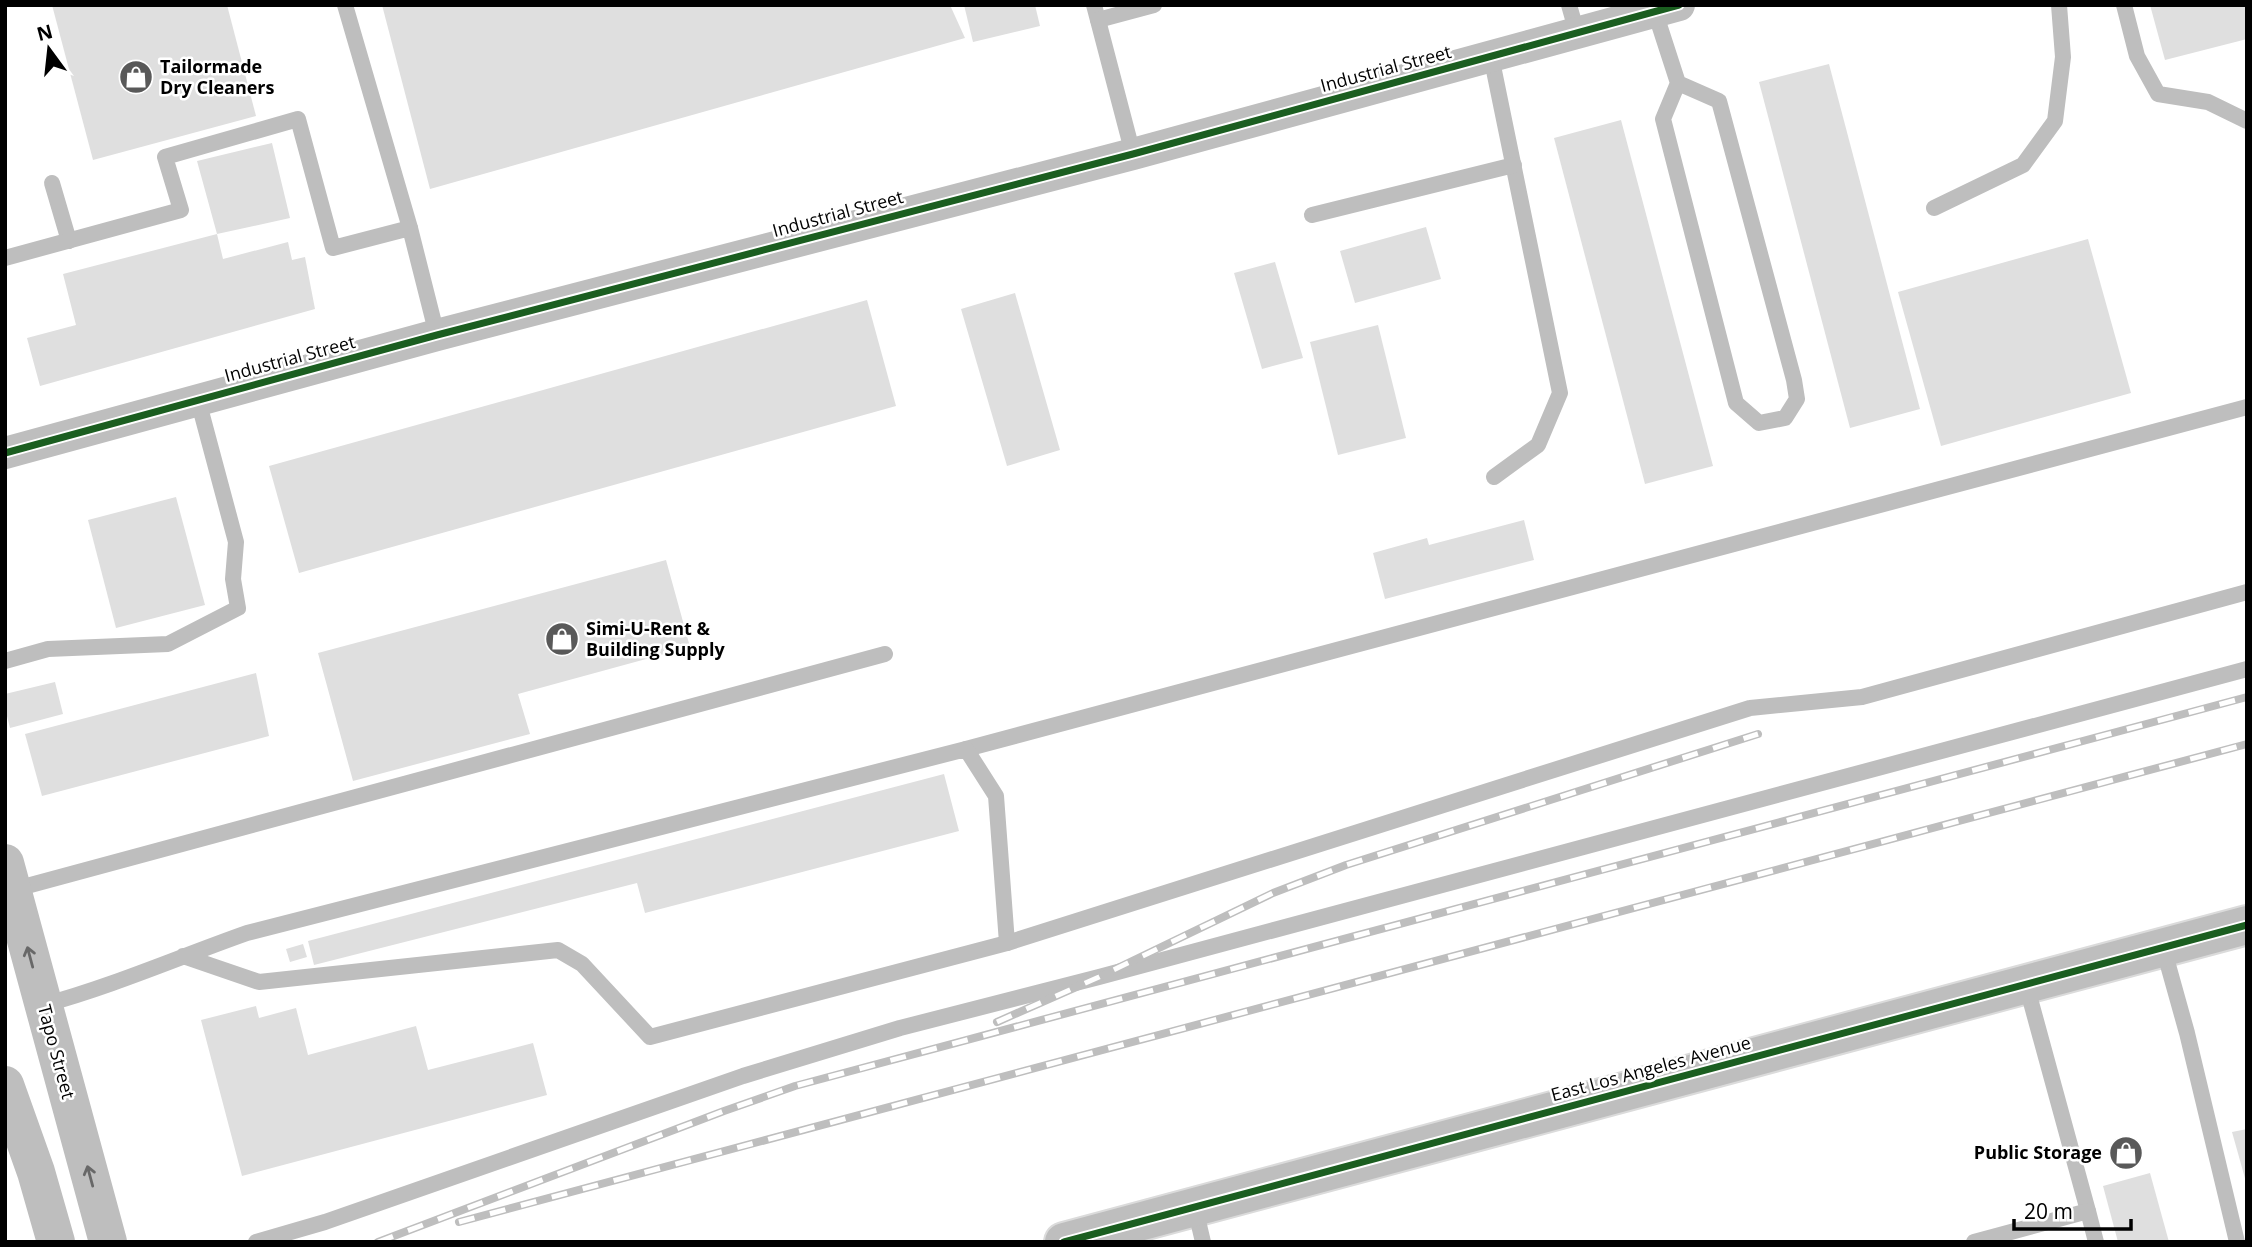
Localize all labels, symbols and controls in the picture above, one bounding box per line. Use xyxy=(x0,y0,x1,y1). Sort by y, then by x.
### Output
north arrow xyxy=(14,14,84,84)
text: N xyxy=(34,18,55,47)
street label: Industrial Street xyxy=(1318,39,1454,97)
place label: Tailormade Dry Cleaners xyxy=(160,54,275,99)
shop icon: Tailormade Dry Cleaners xyxy=(117,58,155,96)
street label: Industrial Street xyxy=(770,184,906,242)
street label: Industrial Street xyxy=(222,329,358,387)
place label: Simi-U-Rent & Building Supply xyxy=(586,616,725,661)
shop icon: Simi-U-Rent & Building Supply xyxy=(543,620,581,658)
one-way arrow xyxy=(23,946,36,968)
street label: Tapo Street xyxy=(33,1002,81,1102)
street label: East Los Angeles Avenue xyxy=(1548,1030,1753,1106)
shop icon: Public Storage xyxy=(2107,1134,2145,1172)
place label: Public Storage xyxy=(1974,1140,2102,1164)
one-way arrow xyxy=(83,1165,96,1187)
scale bar xyxy=(2014,1188,2131,1232)
text: 20 m xyxy=(2024,1197,2073,1225)

